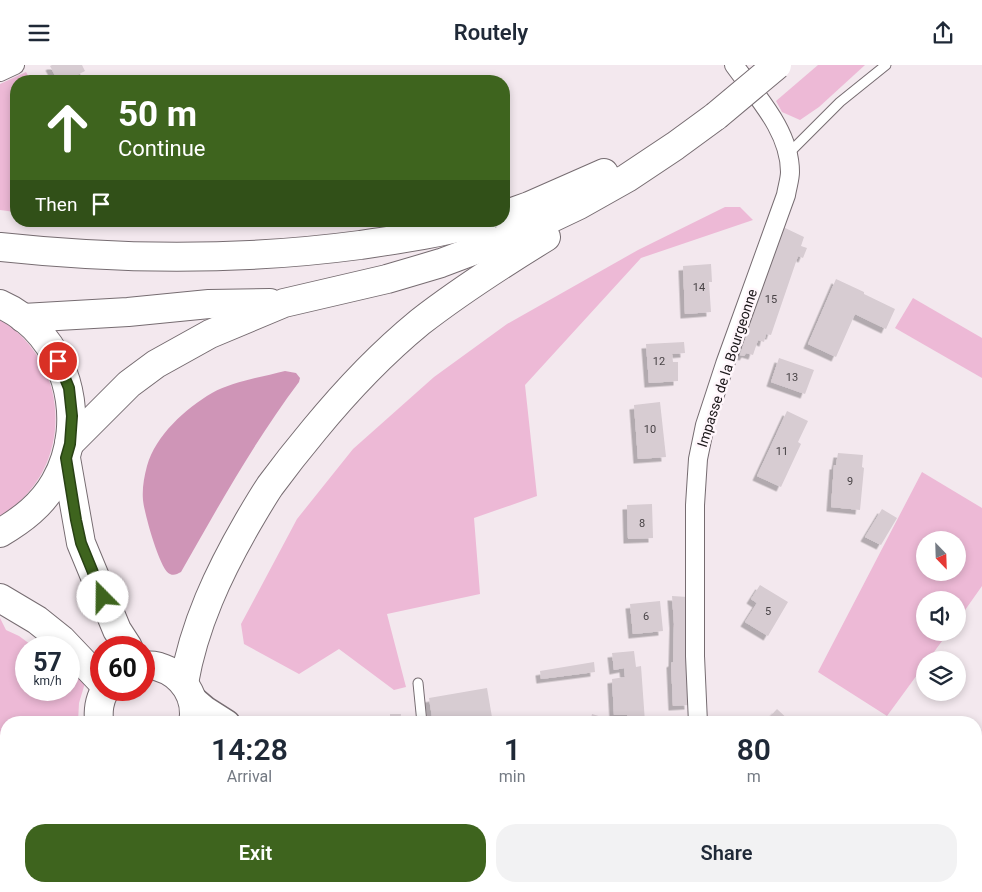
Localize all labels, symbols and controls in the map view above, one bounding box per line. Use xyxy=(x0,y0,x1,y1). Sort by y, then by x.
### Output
icon: menu xyxy=(25,19,53,47)
icon: share xyxy=(929,19,957,47)
text: Routely xyxy=(454,20,528,45)
text: 50 m xyxy=(118,94,197,135)
icon: ahead xyxy=(35,95,100,160)
text: Continue xyxy=(118,136,206,161)
icon: arrive xyxy=(87,190,115,218)
text: Then xyxy=(35,193,77,216)
house number: 14 xyxy=(693,281,705,294)
street label: Impasse de la Bourgeonne xyxy=(694,287,760,449)
house number: 15 xyxy=(765,293,777,306)
pin xyxy=(37,340,79,382)
icon: arrive xyxy=(44,347,72,375)
house number: 12 xyxy=(653,355,665,368)
house number: 13 xyxy=(786,371,798,384)
house number: 10 xyxy=(644,423,656,436)
house number: 11 xyxy=(776,445,788,458)
house number: 9 xyxy=(847,475,853,488)
house number: 8 xyxy=(639,517,645,530)
north arrow xyxy=(916,531,966,581)
map controls xyxy=(916,531,966,701)
position arrow xyxy=(76,570,128,622)
button: sound xyxy=(916,591,966,641)
house number: 5 xyxy=(765,605,771,618)
house number: 6 xyxy=(643,610,649,623)
speed limit sign: 60 xyxy=(90,636,155,701)
text: 57 xyxy=(33,648,62,677)
button: layers xyxy=(916,651,966,701)
text: km/h xyxy=(33,674,62,688)
text: 14:28 xyxy=(211,732,288,767)
text: 1 xyxy=(504,732,521,767)
text: 80 xyxy=(737,732,771,767)
text: Arrival xyxy=(227,767,272,786)
text: min xyxy=(499,767,526,786)
text: m xyxy=(747,767,761,786)
button: Exit xyxy=(25,824,486,882)
button: Share xyxy=(496,824,957,882)

